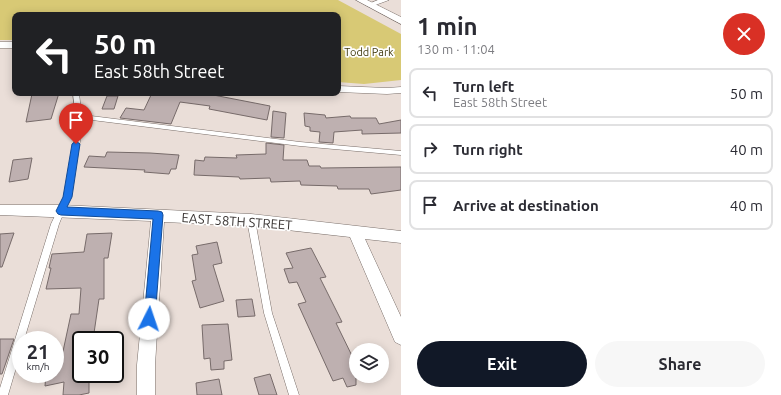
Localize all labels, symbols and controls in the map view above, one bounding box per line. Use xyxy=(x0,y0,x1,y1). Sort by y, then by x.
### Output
text: 1 min xyxy=(417,13,478,40)
button: close xyxy=(723,13,765,55)
icon: left xyxy=(28,28,80,80)
text: 50 m xyxy=(94,28,156,59)
text: 130 m · 11:04 xyxy=(417,42,495,56)
park label: Todd Park xyxy=(344,46,394,58)
text: East 58th Street xyxy=(94,61,224,81)
text: Turn left xyxy=(453,78,514,95)
icon: left xyxy=(419,82,441,104)
text: 50 m xyxy=(730,85,763,102)
text: East 58th Street xyxy=(453,95,547,109)
pin xyxy=(59,103,93,144)
icon: arrive xyxy=(65,109,87,131)
icon: right xyxy=(419,138,441,160)
text: Turn right xyxy=(453,141,523,158)
text: 40 m xyxy=(730,141,763,158)
icon: arrive xyxy=(419,194,441,216)
text: Arrive at destination xyxy=(453,197,599,214)
text: 40 m xyxy=(730,197,763,214)
street label: EAST 58TH STREET xyxy=(181,210,293,232)
position arrow xyxy=(128,298,170,340)
speed limit sign: 30 xyxy=(72,331,124,383)
text: 21 xyxy=(27,340,49,363)
button: Exit xyxy=(417,341,587,387)
button: Share xyxy=(595,341,765,387)
map controls xyxy=(349,343,389,383)
button: layers xyxy=(349,343,389,383)
text: km/h xyxy=(26,361,50,372)

